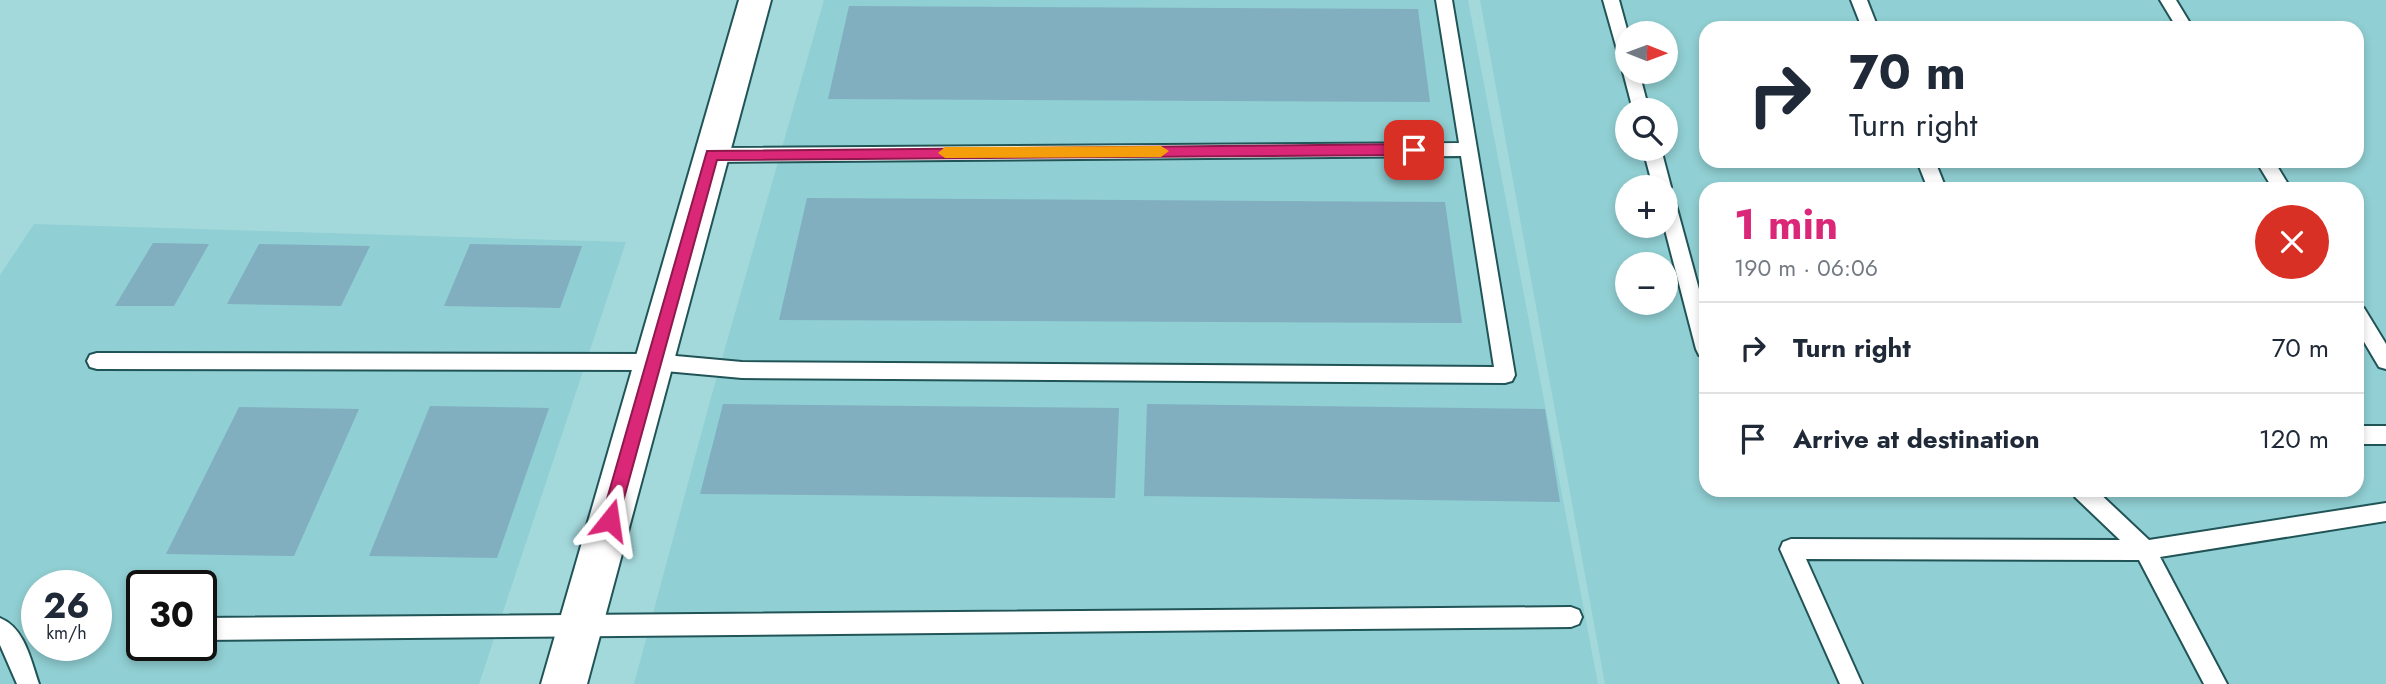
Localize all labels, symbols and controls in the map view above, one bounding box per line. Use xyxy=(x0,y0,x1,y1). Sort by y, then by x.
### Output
north arrow xyxy=(1615,21,1678,84)
map controls xyxy=(1615,21,1678,315)
text: 70 m xyxy=(1849,37,1966,107)
icon: right xyxy=(1734,49,1825,140)
button: search xyxy=(1615,98,1678,161)
text: Turn right xyxy=(1849,102,1978,148)
pin xyxy=(1384,120,1444,180)
icon: arrive xyxy=(1395,131,1433,169)
button: + xyxy=(1615,175,1678,238)
text: 1 min xyxy=(1734,194,1838,255)
button: close xyxy=(2255,205,2329,279)
text: 190 m · 06:06 xyxy=(1734,251,1878,285)
button: − xyxy=(1615,252,1678,315)
icon: right xyxy=(1734,329,1772,367)
text: Turn right xyxy=(1793,329,1911,367)
text: 70 m xyxy=(2272,329,2329,367)
icon: arrive xyxy=(1734,420,1772,458)
text: Arrive at destination xyxy=(1793,420,2040,458)
text: 120 m xyxy=(2259,420,2329,458)
position arrow xyxy=(573,483,647,557)
speed limit sign: 30 xyxy=(126,570,217,661)
text: 26 xyxy=(43,581,90,631)
text: km/h xyxy=(46,620,87,646)

